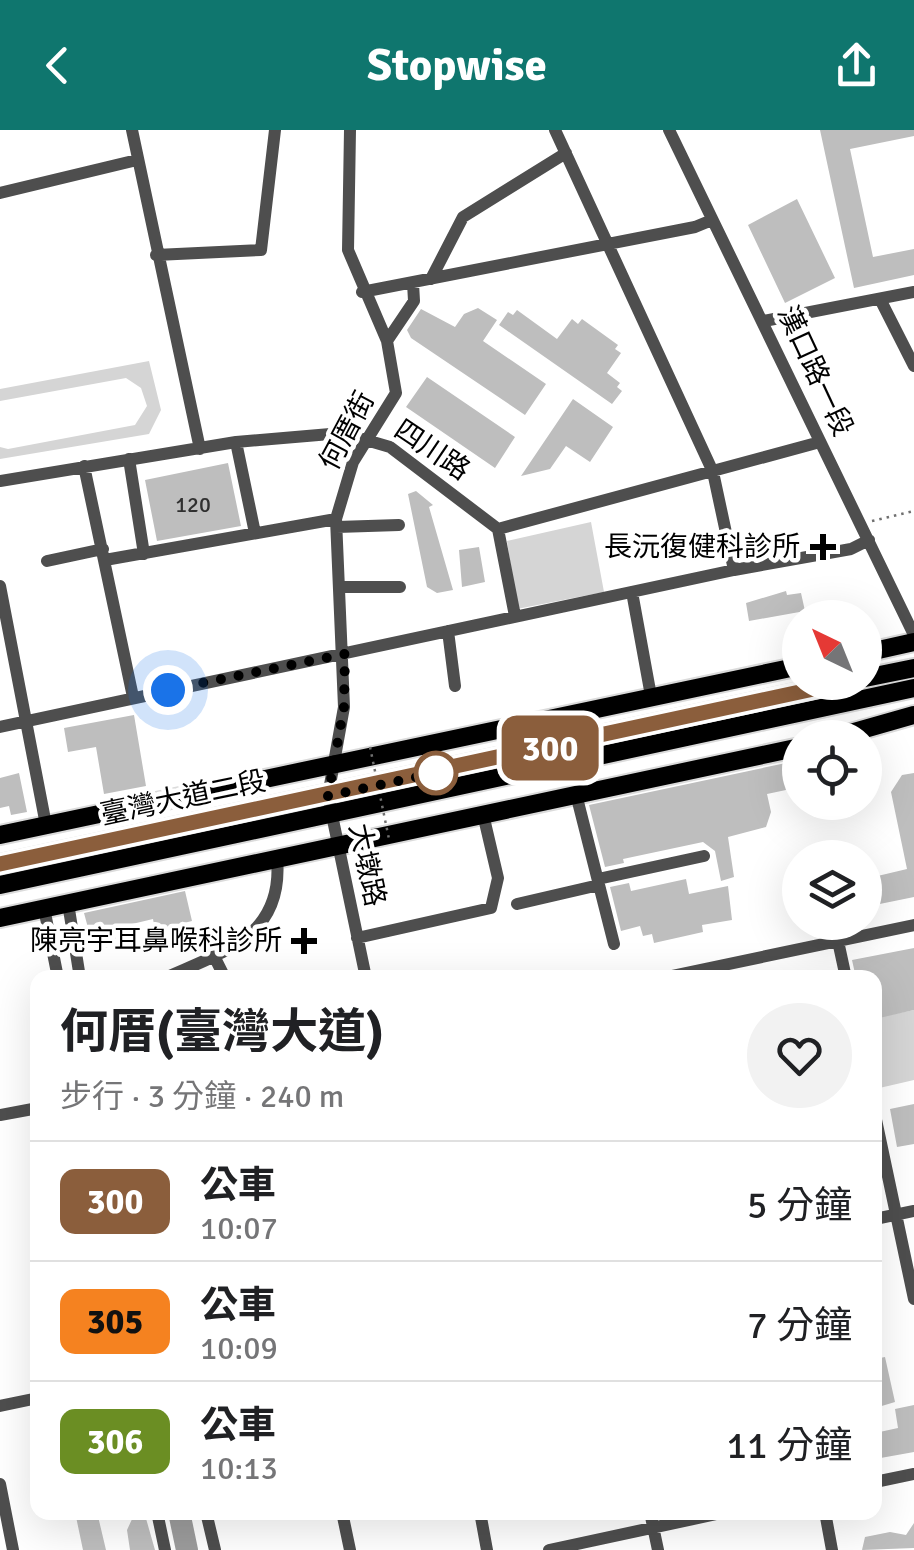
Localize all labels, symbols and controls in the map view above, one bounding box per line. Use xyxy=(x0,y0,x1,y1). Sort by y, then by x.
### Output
icon: back xyxy=(30,38,85,93)
text: Stopwise xyxy=(367,38,547,93)
icon: share xyxy=(829,38,884,93)
street label: 漢口路一段 xyxy=(770,300,860,442)
street label: 何厝街 xyxy=(312,386,382,476)
street label: 四川路 xyxy=(388,412,476,488)
house number: 120 xyxy=(175,491,211,518)
place label: 長沅復健科診所 xyxy=(604,530,800,564)
marker: 長沅復健科診所 xyxy=(810,534,836,560)
north arrow xyxy=(782,600,882,700)
map controls xyxy=(782,600,882,940)
your location xyxy=(143,665,193,715)
line badge: 300 xyxy=(492,716,608,780)
button: locate xyxy=(782,720,882,820)
text: 300 xyxy=(522,727,578,770)
unlabelled marker xyxy=(415,752,457,794)
street label: 臺灣大道二段 xyxy=(97,764,269,832)
street label: 大墩路 xyxy=(342,820,392,910)
button: layers xyxy=(782,840,882,940)
place label: 陳亮宇耳鼻喉科診所 xyxy=(30,924,282,958)
marker: 陳亮宇耳鼻喉科診所 xyxy=(291,928,317,954)
text: 何厝(臺灣大道) xyxy=(60,1003,384,1062)
button: heart xyxy=(747,1003,852,1108)
text: 步行 · 3 分鐘 · 240 m xyxy=(60,1077,344,1116)
text: 公車 xyxy=(200,1162,276,1209)
text: 300 xyxy=(87,1180,143,1223)
text: 5 分鐘 xyxy=(747,1182,852,1229)
text: 10:07 xyxy=(200,1209,278,1248)
text: 公車 xyxy=(200,1282,276,1329)
text: 305 xyxy=(87,1300,143,1343)
text: 7 分鐘 xyxy=(747,1302,852,1349)
text: 10:09 xyxy=(200,1329,278,1368)
text: 公車 xyxy=(200,1402,276,1449)
text: 306 xyxy=(87,1420,143,1463)
text: 11 分鐘 xyxy=(727,1422,852,1469)
text: 10:13 xyxy=(200,1449,278,1488)

